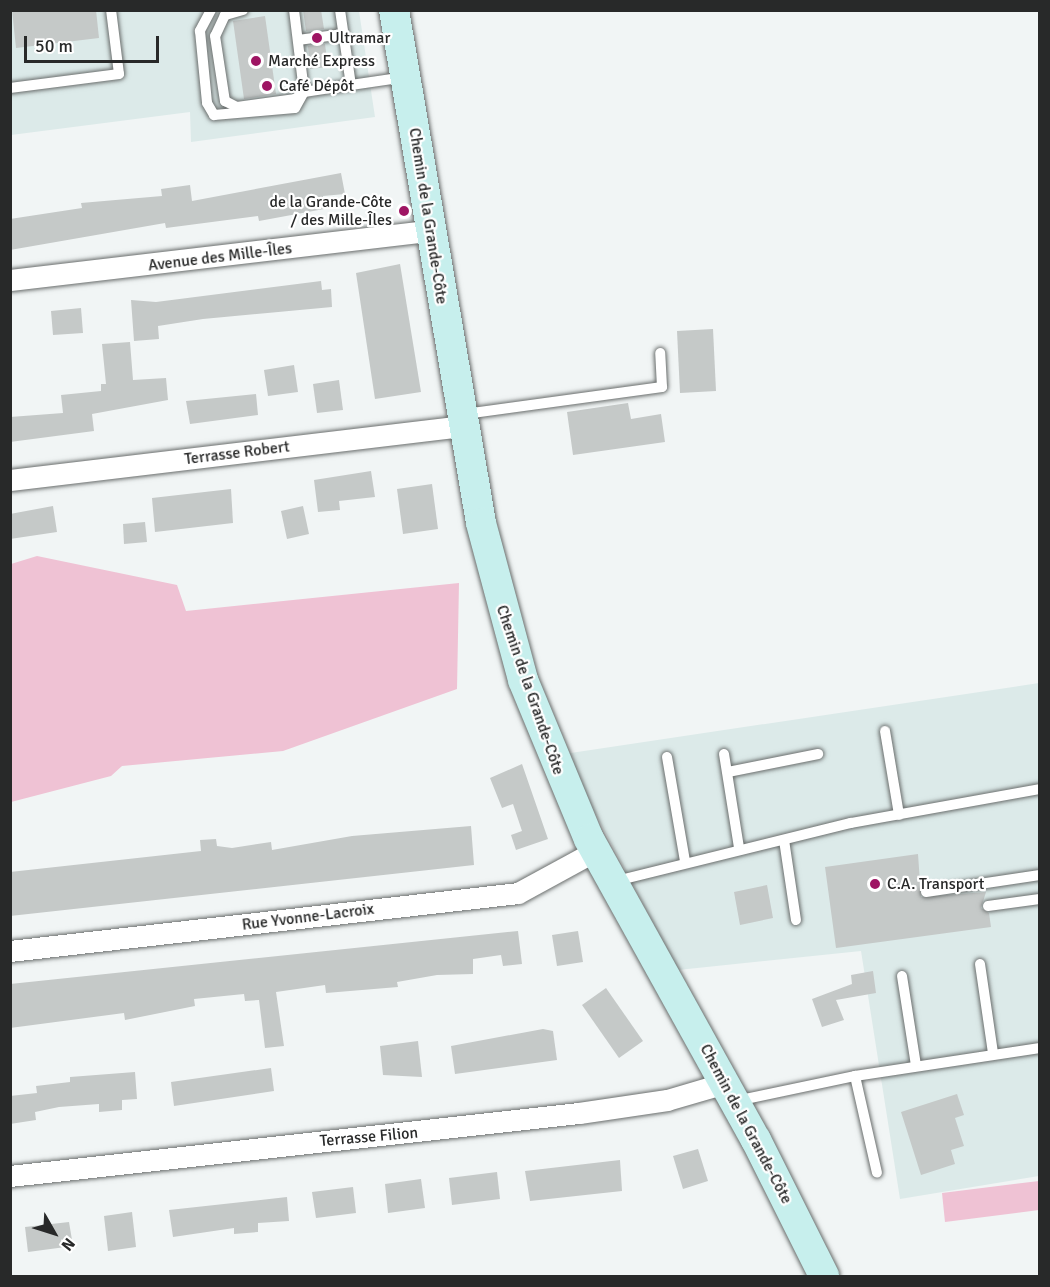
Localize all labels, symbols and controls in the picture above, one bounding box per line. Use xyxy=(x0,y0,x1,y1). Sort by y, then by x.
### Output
scale bar xyxy=(27,24,162,62)
place label: Ultramar xyxy=(329,28,390,48)
marker: Ultramar xyxy=(310,31,324,45)
text: 50 m xyxy=(35,35,73,57)
place label: Marché Express xyxy=(268,51,375,71)
marker: Marché Express xyxy=(249,54,263,68)
place label: Café Dépôt xyxy=(279,76,354,96)
marker: Café Dépôt xyxy=(260,79,274,93)
street label: Chemin de la Grande-Côte xyxy=(405,126,451,306)
place label: de la Grande-Côte / des Mille-Îles xyxy=(269,192,392,230)
marker: de la Grande-Côte / des Mille-Îles xyxy=(397,204,411,218)
street label: Avenue des Mille-Îles xyxy=(147,239,293,275)
street label: Terrasse Robert xyxy=(183,437,291,469)
street label: Chemin de la Grande-Côte xyxy=(492,603,568,777)
place label: C.A. Transport xyxy=(887,874,984,894)
marker: C.A. Transport xyxy=(868,877,882,891)
street label: Rue Yvonne-Lacroix xyxy=(241,899,375,935)
street label: Chemin de la Grande-Côte xyxy=(696,1041,796,1207)
street label: Terrasse Filion xyxy=(319,1123,419,1151)
north arrow xyxy=(24,1203,84,1263)
text: N xyxy=(57,1234,79,1255)

